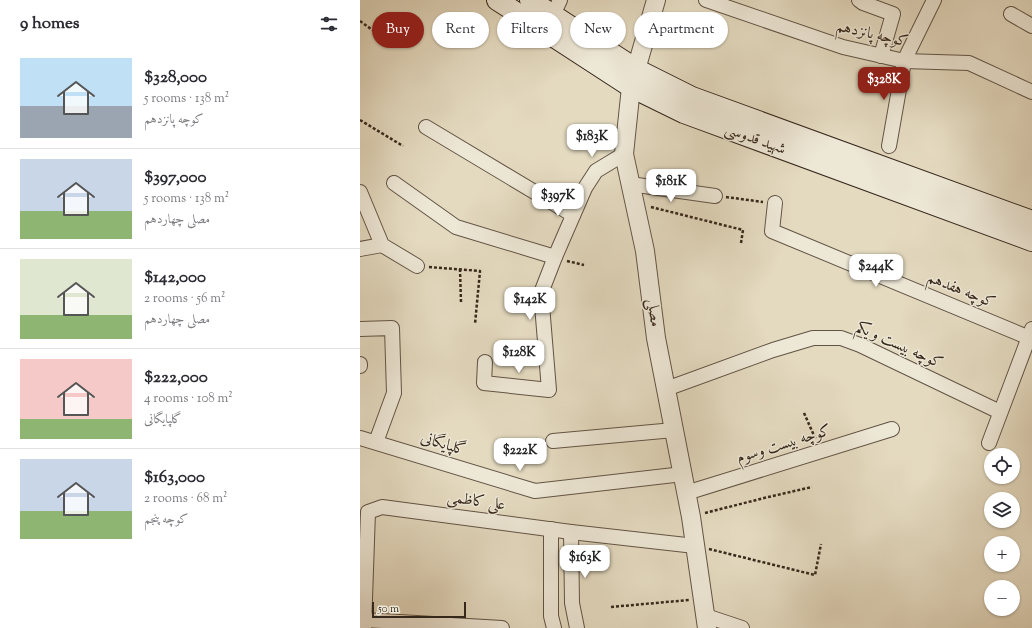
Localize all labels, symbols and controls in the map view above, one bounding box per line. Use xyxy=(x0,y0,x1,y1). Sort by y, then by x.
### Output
text: 9 homes xyxy=(20,12,79,36)
chip: Buy xyxy=(372,12,424,48)
chip: Rent xyxy=(432,12,489,48)
chip: Filters xyxy=(497,12,562,48)
chip: New xyxy=(570,12,626,48)
chip: Apartment xyxy=(634,12,728,48)
icon: filters xyxy=(318,13,340,35)
street label: کوچه پانزدهم xyxy=(833,16,910,56)
text: $328,000 xyxy=(144,66,207,90)
pin: $328K xyxy=(856,67,912,101)
text: $328K xyxy=(867,71,901,89)
icon: home xyxy=(52,74,100,122)
text: 5 rooms · 138 m² xyxy=(144,90,229,108)
text: کوچه پانزدهم xyxy=(144,111,204,129)
street label: شهید قدوسی xyxy=(721,118,789,162)
pin: $183K xyxy=(564,124,620,158)
text: $183K xyxy=(576,128,608,146)
text: $397,000 xyxy=(144,166,207,190)
pin: $181K xyxy=(643,169,699,203)
text: $181K xyxy=(655,173,687,191)
icon: home xyxy=(52,175,100,223)
pin: $397K xyxy=(530,183,586,217)
text: $397K xyxy=(541,187,575,205)
text: 5 rooms · 138 m² xyxy=(144,190,229,208)
text: مصلی چهاردهم xyxy=(144,211,210,229)
pin: $244K xyxy=(848,254,904,288)
text: $244K xyxy=(858,258,894,276)
text: $142,000 xyxy=(144,266,206,290)
street label: کوچه هفدهم xyxy=(923,267,999,317)
icon: home xyxy=(52,275,100,323)
pin: $142K xyxy=(502,287,558,321)
text: 2 rooms · 56 m² xyxy=(144,290,225,308)
text: $142K xyxy=(513,291,547,309)
street label: مصلی xyxy=(640,298,666,328)
text: مصلی چهاردهم xyxy=(144,311,210,329)
street label: کوچه بیست و یکم xyxy=(851,316,946,377)
pin: $128K xyxy=(491,340,547,374)
text: $128K xyxy=(502,344,536,362)
text: $222,000 xyxy=(144,366,208,390)
icon: home xyxy=(52,375,100,423)
text: 4 rooms · 108 m² xyxy=(144,390,233,408)
text: گلپایگانی xyxy=(144,411,182,429)
street label: کوچه بیست وسوم xyxy=(734,420,834,471)
street label: گلپایگانی xyxy=(418,426,469,463)
pin: $222K xyxy=(492,438,548,472)
text: $222K xyxy=(503,442,537,460)
map controls xyxy=(984,448,1020,616)
button: locate xyxy=(984,448,1020,484)
text: $163,000 xyxy=(144,466,205,490)
icon: home xyxy=(52,475,100,523)
street label: علی کاظمی xyxy=(445,487,507,517)
text: 2 rooms · 68 m² xyxy=(144,490,228,508)
button: layers xyxy=(984,492,1020,528)
text: کوچه پنجم xyxy=(144,511,188,529)
button: + xyxy=(984,536,1020,572)
pin: $163K xyxy=(557,545,613,579)
text: $163K xyxy=(569,549,601,567)
button: − xyxy=(984,580,1020,616)
scale bar xyxy=(372,600,466,619)
text: 50 m xyxy=(378,601,399,617)

